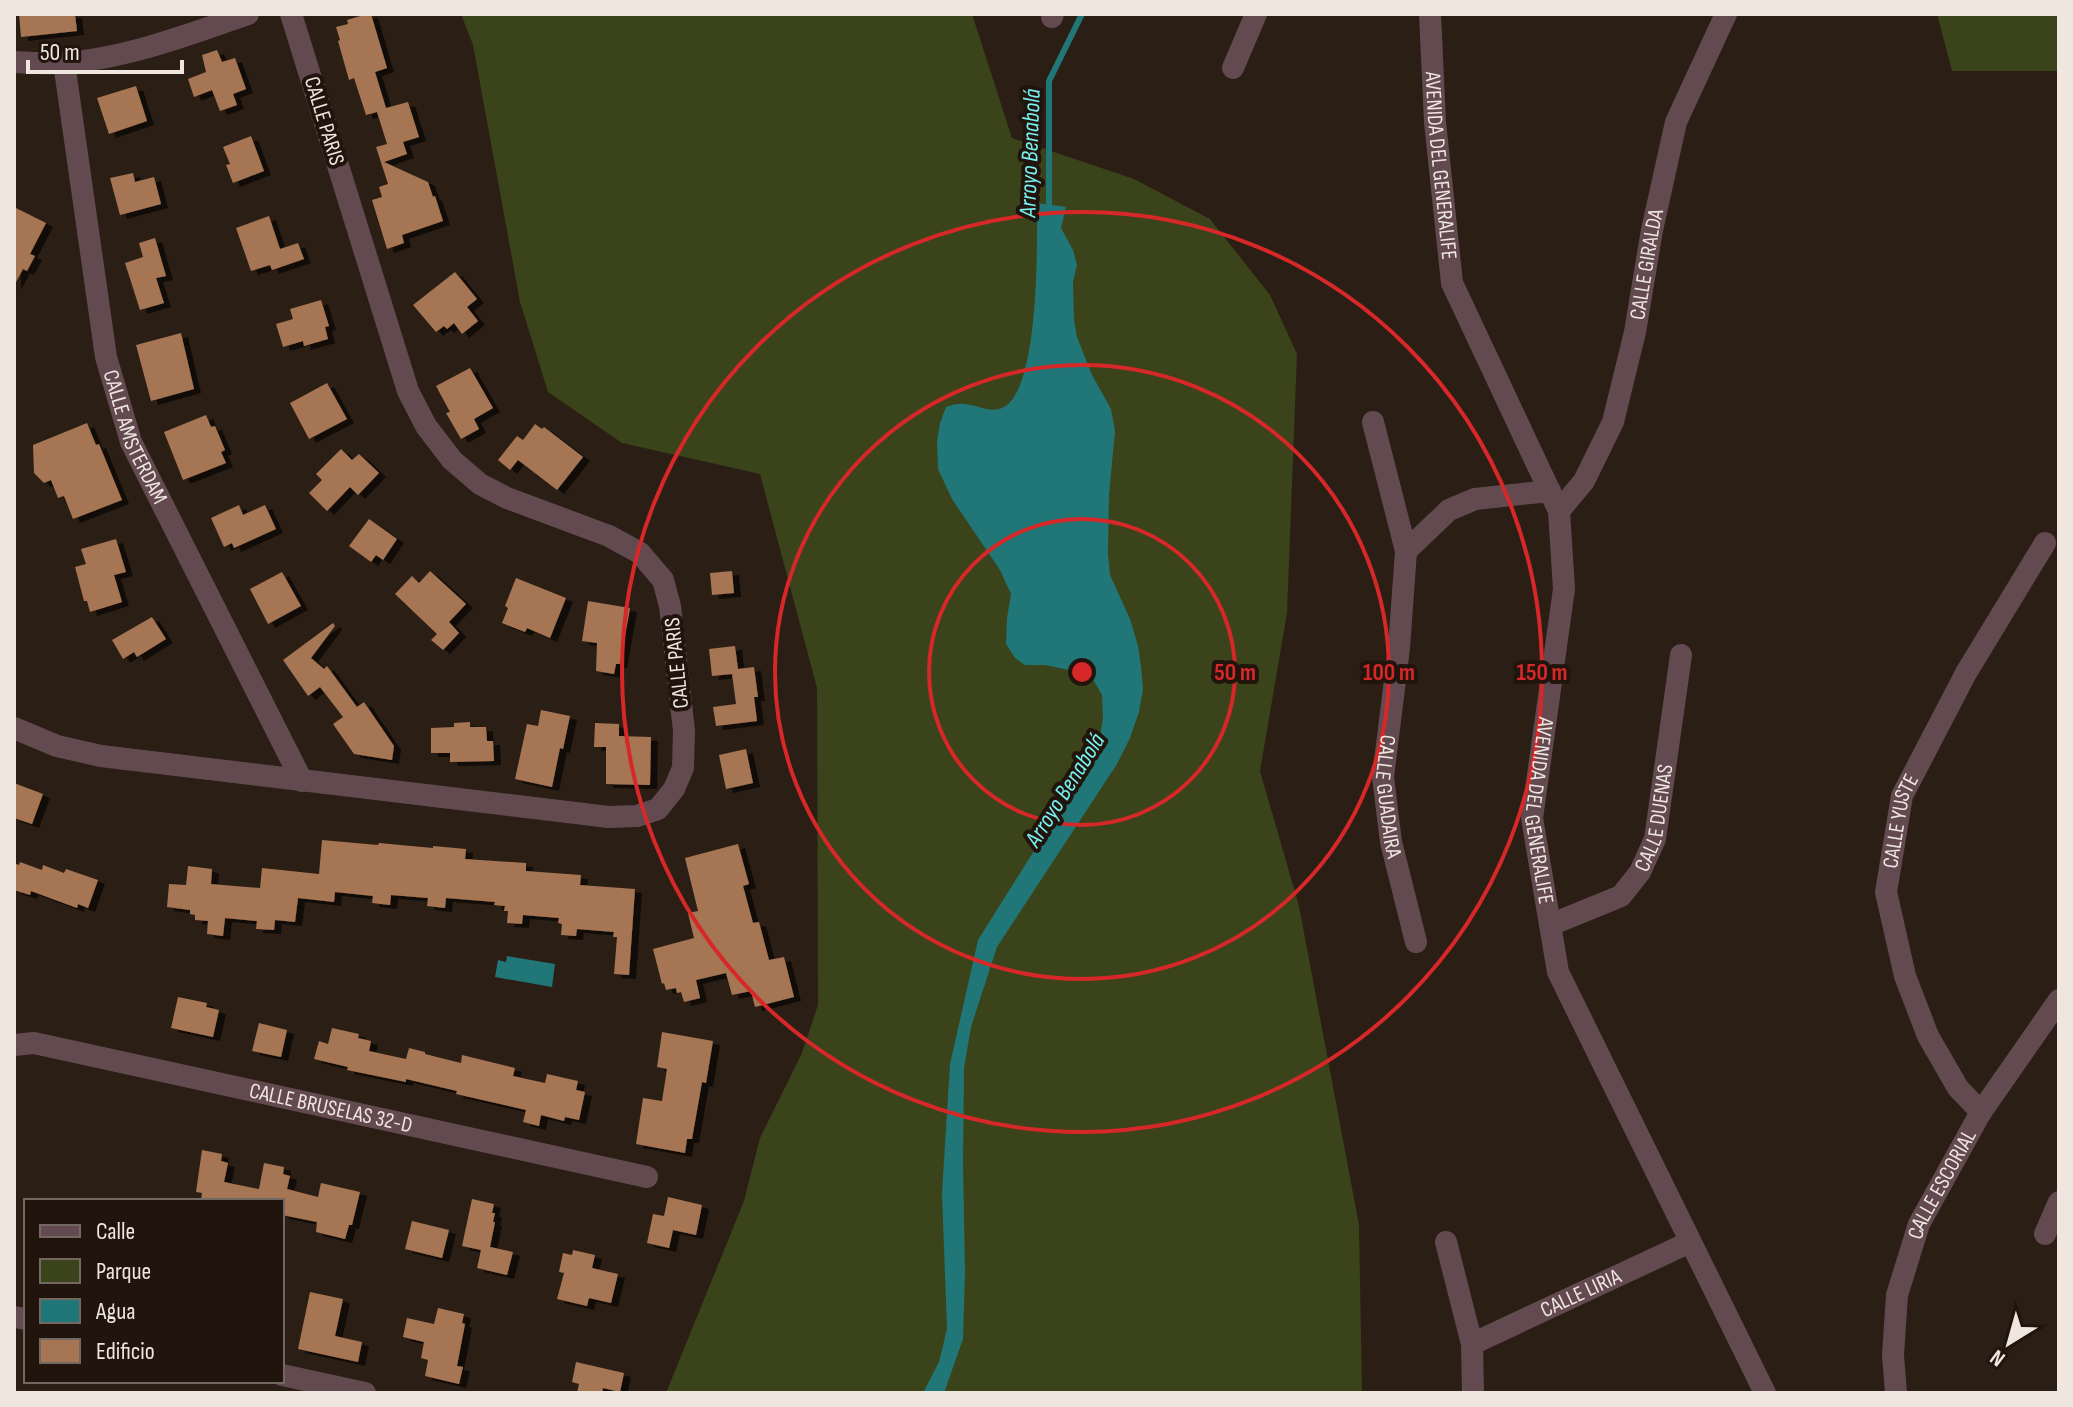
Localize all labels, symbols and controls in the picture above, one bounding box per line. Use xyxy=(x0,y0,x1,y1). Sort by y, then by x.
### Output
scale bar xyxy=(28,24,182,74)
text: 50 m xyxy=(40,38,80,67)
street label: AVENIDA DEL GENERALIFE xyxy=(1419,70,1463,261)
street label: CALLE PARIS xyxy=(298,73,350,169)
water label: Arroyo Benabolá xyxy=(1013,88,1047,219)
street label: CALLE GIRALDA xyxy=(1624,206,1670,322)
street label: CALLE AMSTERDAM xyxy=(97,367,173,508)
street label: CALLE PARIS xyxy=(659,616,695,710)
centre of rings xyxy=(1068,658,1096,686)
text: 50 m xyxy=(1214,658,1256,687)
text: 100 m xyxy=(1363,658,1415,687)
text: 150 m xyxy=(1516,658,1568,687)
street label: AVENIDA DEL GENERALIFE xyxy=(1518,715,1560,906)
water label: Arroyo Benabolá xyxy=(1018,728,1112,853)
street label: CALLE GUADAIRA xyxy=(1369,733,1408,861)
street label: CALLE DUENAS xyxy=(1628,762,1679,876)
street label: CALLE YUSTE xyxy=(1877,769,1925,870)
street label: CALLE BRUSELAS 32-D xyxy=(247,1077,415,1139)
street label: CALLE ESCORIAL xyxy=(1902,1125,1982,1242)
legend xyxy=(24,1199,284,1383)
text: Calle xyxy=(96,1217,135,1246)
text: Parque xyxy=(96,1257,151,1286)
street label: CALLE LIRIA xyxy=(1536,1263,1626,1324)
text: Agua xyxy=(95,1297,135,1326)
north arrow xyxy=(1969,1303,2049,1383)
text: Edificio xyxy=(96,1337,155,1366)
text: N xyxy=(1985,1343,2011,1372)

